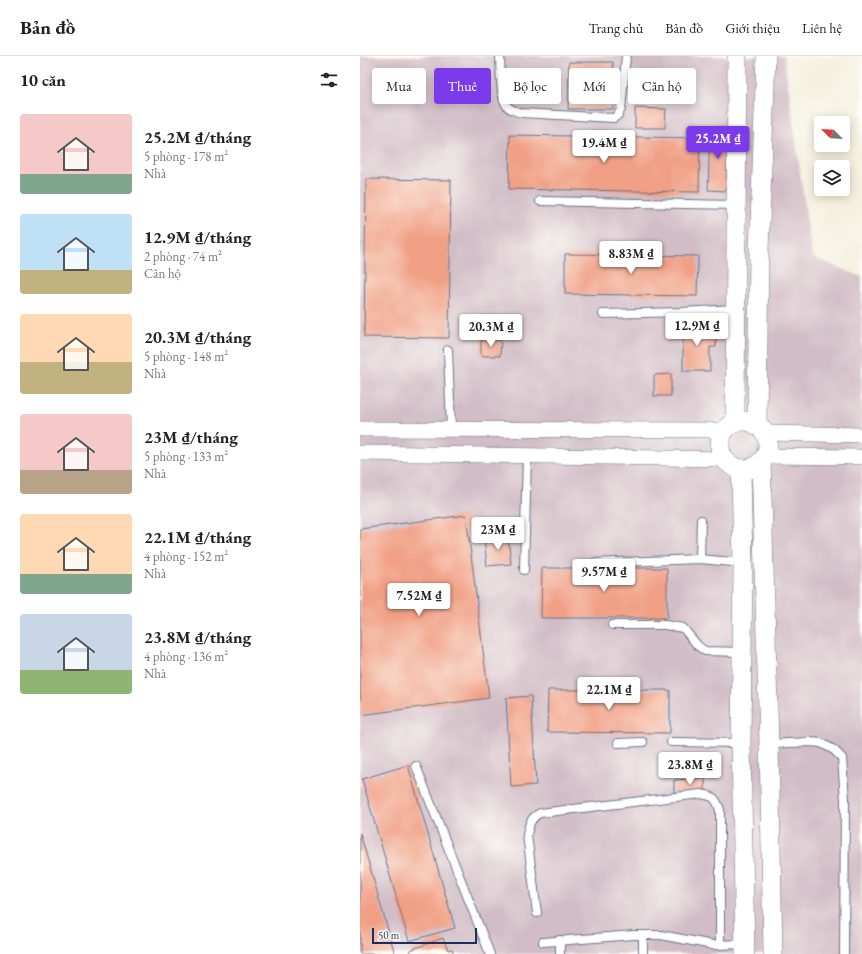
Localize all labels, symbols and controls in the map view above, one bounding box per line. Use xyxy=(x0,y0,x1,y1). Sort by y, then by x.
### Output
text: Bản đồ xyxy=(20,15,75,40)
text: Trang chủ xyxy=(588,19,643,37)
text: Bản đồ xyxy=(665,19,703,37)
text: Giới thiệu xyxy=(725,19,780,37)
text: Liên hệ xyxy=(802,19,842,37)
chip: Mua xyxy=(372,68,426,104)
chip: Thuê xyxy=(434,68,491,104)
chip: Bộ lọc xyxy=(499,68,561,104)
chip: Mới xyxy=(569,68,620,104)
chip: Căn hộ xyxy=(628,68,696,104)
text: 10 căn xyxy=(20,69,66,91)
icon: filters xyxy=(318,69,340,91)
north arrow xyxy=(814,116,850,152)
map controls xyxy=(814,116,850,196)
text: 25.2M ₫/tháng xyxy=(144,126,251,148)
pin: 25.2M ₫ xyxy=(681,126,755,160)
icon: home xyxy=(52,130,100,178)
pin: 19.4M ₫ xyxy=(567,130,641,164)
text: 25.2M ₫ xyxy=(695,130,741,147)
text: 19.4M ₫ xyxy=(581,134,627,151)
text: 5 phòng · 178 m² xyxy=(144,148,228,165)
button: layers xyxy=(814,160,850,196)
text: Nhà xyxy=(144,165,166,182)
text: 12.9M ₫/tháng xyxy=(144,226,251,248)
icon: home xyxy=(52,230,100,278)
pin: 8.83M ₫ xyxy=(594,241,668,275)
text: 8.83M ₫ xyxy=(608,245,654,262)
text: 2 phòng · 74 m² xyxy=(144,248,222,265)
text: Căn hộ xyxy=(144,265,181,282)
pin: 12.9M ₫ xyxy=(660,313,734,347)
pin: 20.3M ₫ xyxy=(454,314,528,348)
text: 12.9M ₫ xyxy=(674,317,720,334)
text: 20.3M ₫ xyxy=(468,318,514,335)
text: 20.3M ₫/tháng xyxy=(144,326,251,348)
icon: home xyxy=(52,330,100,378)
text: 5 phòng · 148 m² xyxy=(144,348,228,365)
text: Nhà xyxy=(144,365,166,382)
text: 23M ₫/tháng xyxy=(144,426,238,448)
icon: home xyxy=(52,430,100,478)
text: 5 phòng · 133 m² xyxy=(144,448,228,465)
text: Nhà xyxy=(144,465,166,482)
pin: 23M ₫ xyxy=(470,517,526,551)
text: 23M ₫ xyxy=(480,521,516,538)
text: 22.1M ₫/tháng xyxy=(144,526,251,548)
icon: home xyxy=(52,530,100,578)
text: 4 phòng · 152 m² xyxy=(144,548,228,565)
pin: 9.57M ₫ xyxy=(567,559,641,593)
text: 9.57M ₫ xyxy=(581,563,627,580)
text: Nhà xyxy=(144,565,166,582)
pin: 7.52M ₫ xyxy=(382,583,456,617)
text: 7.52M ₫ xyxy=(396,587,442,604)
text: 23.8M ₫/tháng xyxy=(144,626,251,648)
icon: home xyxy=(52,630,100,678)
text: 4 phòng · 136 m² xyxy=(144,648,228,665)
text: Nhà xyxy=(144,665,166,682)
pin: 22.1M ₫ xyxy=(572,677,646,711)
text: 22.1M ₫ xyxy=(586,681,632,698)
pin: 23.8M ₫ xyxy=(653,752,727,786)
text: 23.8M ₫ xyxy=(667,756,713,773)
scale bar xyxy=(372,926,477,945)
text: 50 m xyxy=(378,928,399,942)

